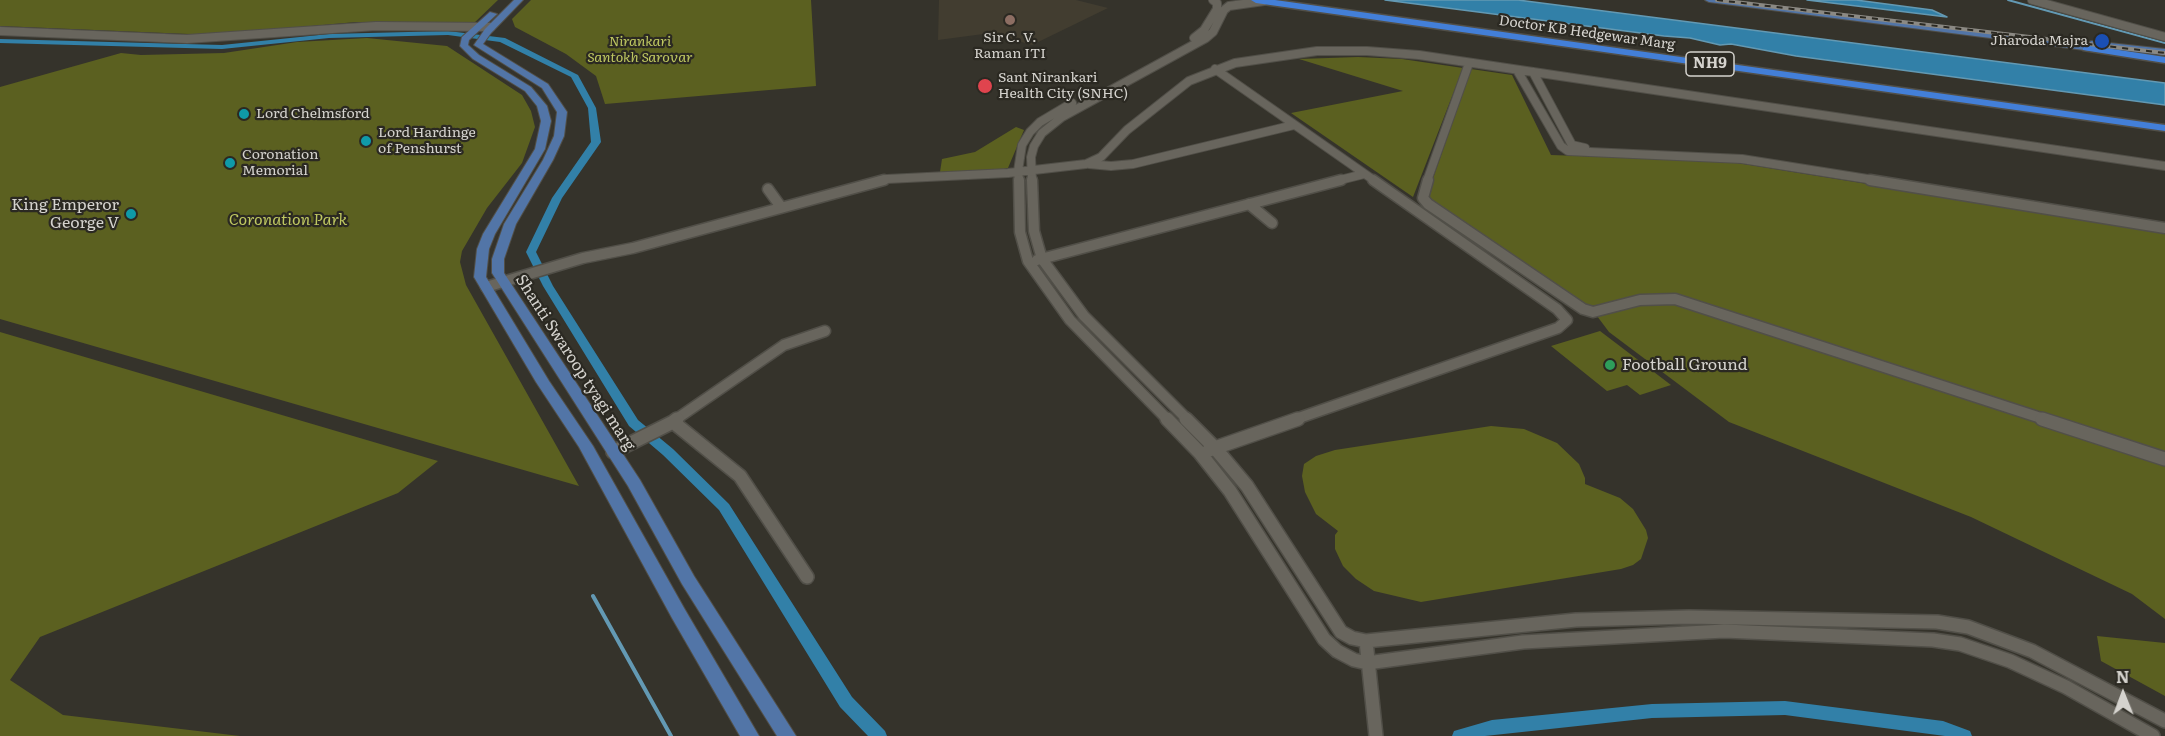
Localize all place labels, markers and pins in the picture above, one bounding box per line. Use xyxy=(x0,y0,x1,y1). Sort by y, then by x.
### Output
marker: Sir C. V. Raman ITI xyxy=(1003,13,1017,27)
place label: Sir C. V. Raman ITI xyxy=(974,30,1046,62)
marker: Jharoda Majra xyxy=(2093,32,2111,50)
place label: Jharoda Majra xyxy=(1990,33,2088,49)
place label: Sant Nirankari Health City (SNHC) xyxy=(998,70,1128,102)
marker: Sant Nirankari Health City (SNHC) xyxy=(976,77,994,95)
place label: Lord Chelmsford xyxy=(256,106,369,122)
marker: Lord Chelmsford xyxy=(237,107,251,121)
place label: Lord Hardinge of Penshurst xyxy=(378,125,476,158)
marker: Lord Hardinge of Penshurst xyxy=(359,134,373,148)
place label: Coronation Memorial xyxy=(242,147,318,180)
marker: Coronation Memorial xyxy=(223,156,237,170)
place label: King Emperor George V xyxy=(11,195,119,233)
marker: King Emperor George V xyxy=(124,207,138,221)
place label: Football Ground xyxy=(1622,355,1748,375)
marker: Football Ground xyxy=(1603,358,1617,372)

